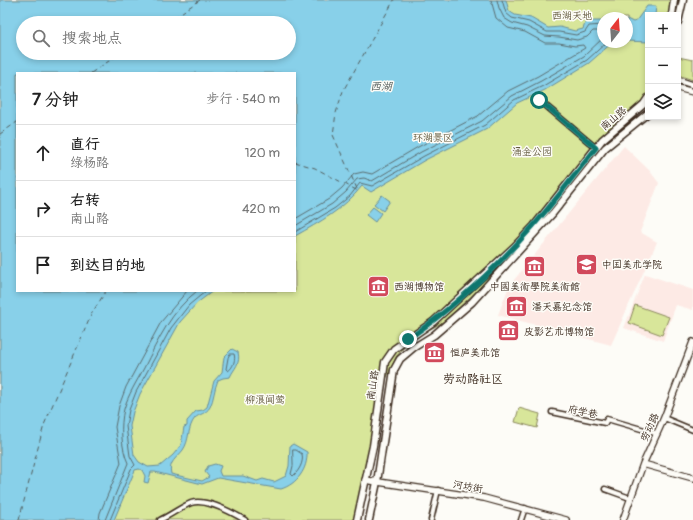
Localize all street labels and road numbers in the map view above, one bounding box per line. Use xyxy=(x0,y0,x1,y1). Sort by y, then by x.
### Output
street label: 南山路 xyxy=(598,104,629,133)
street label: 南山路 xyxy=(365,369,381,401)
street label: 府学巷 xyxy=(567,403,600,421)
street label: 劳动路 xyxy=(638,411,661,444)
street label: 河坊街 xyxy=(452,478,484,495)

